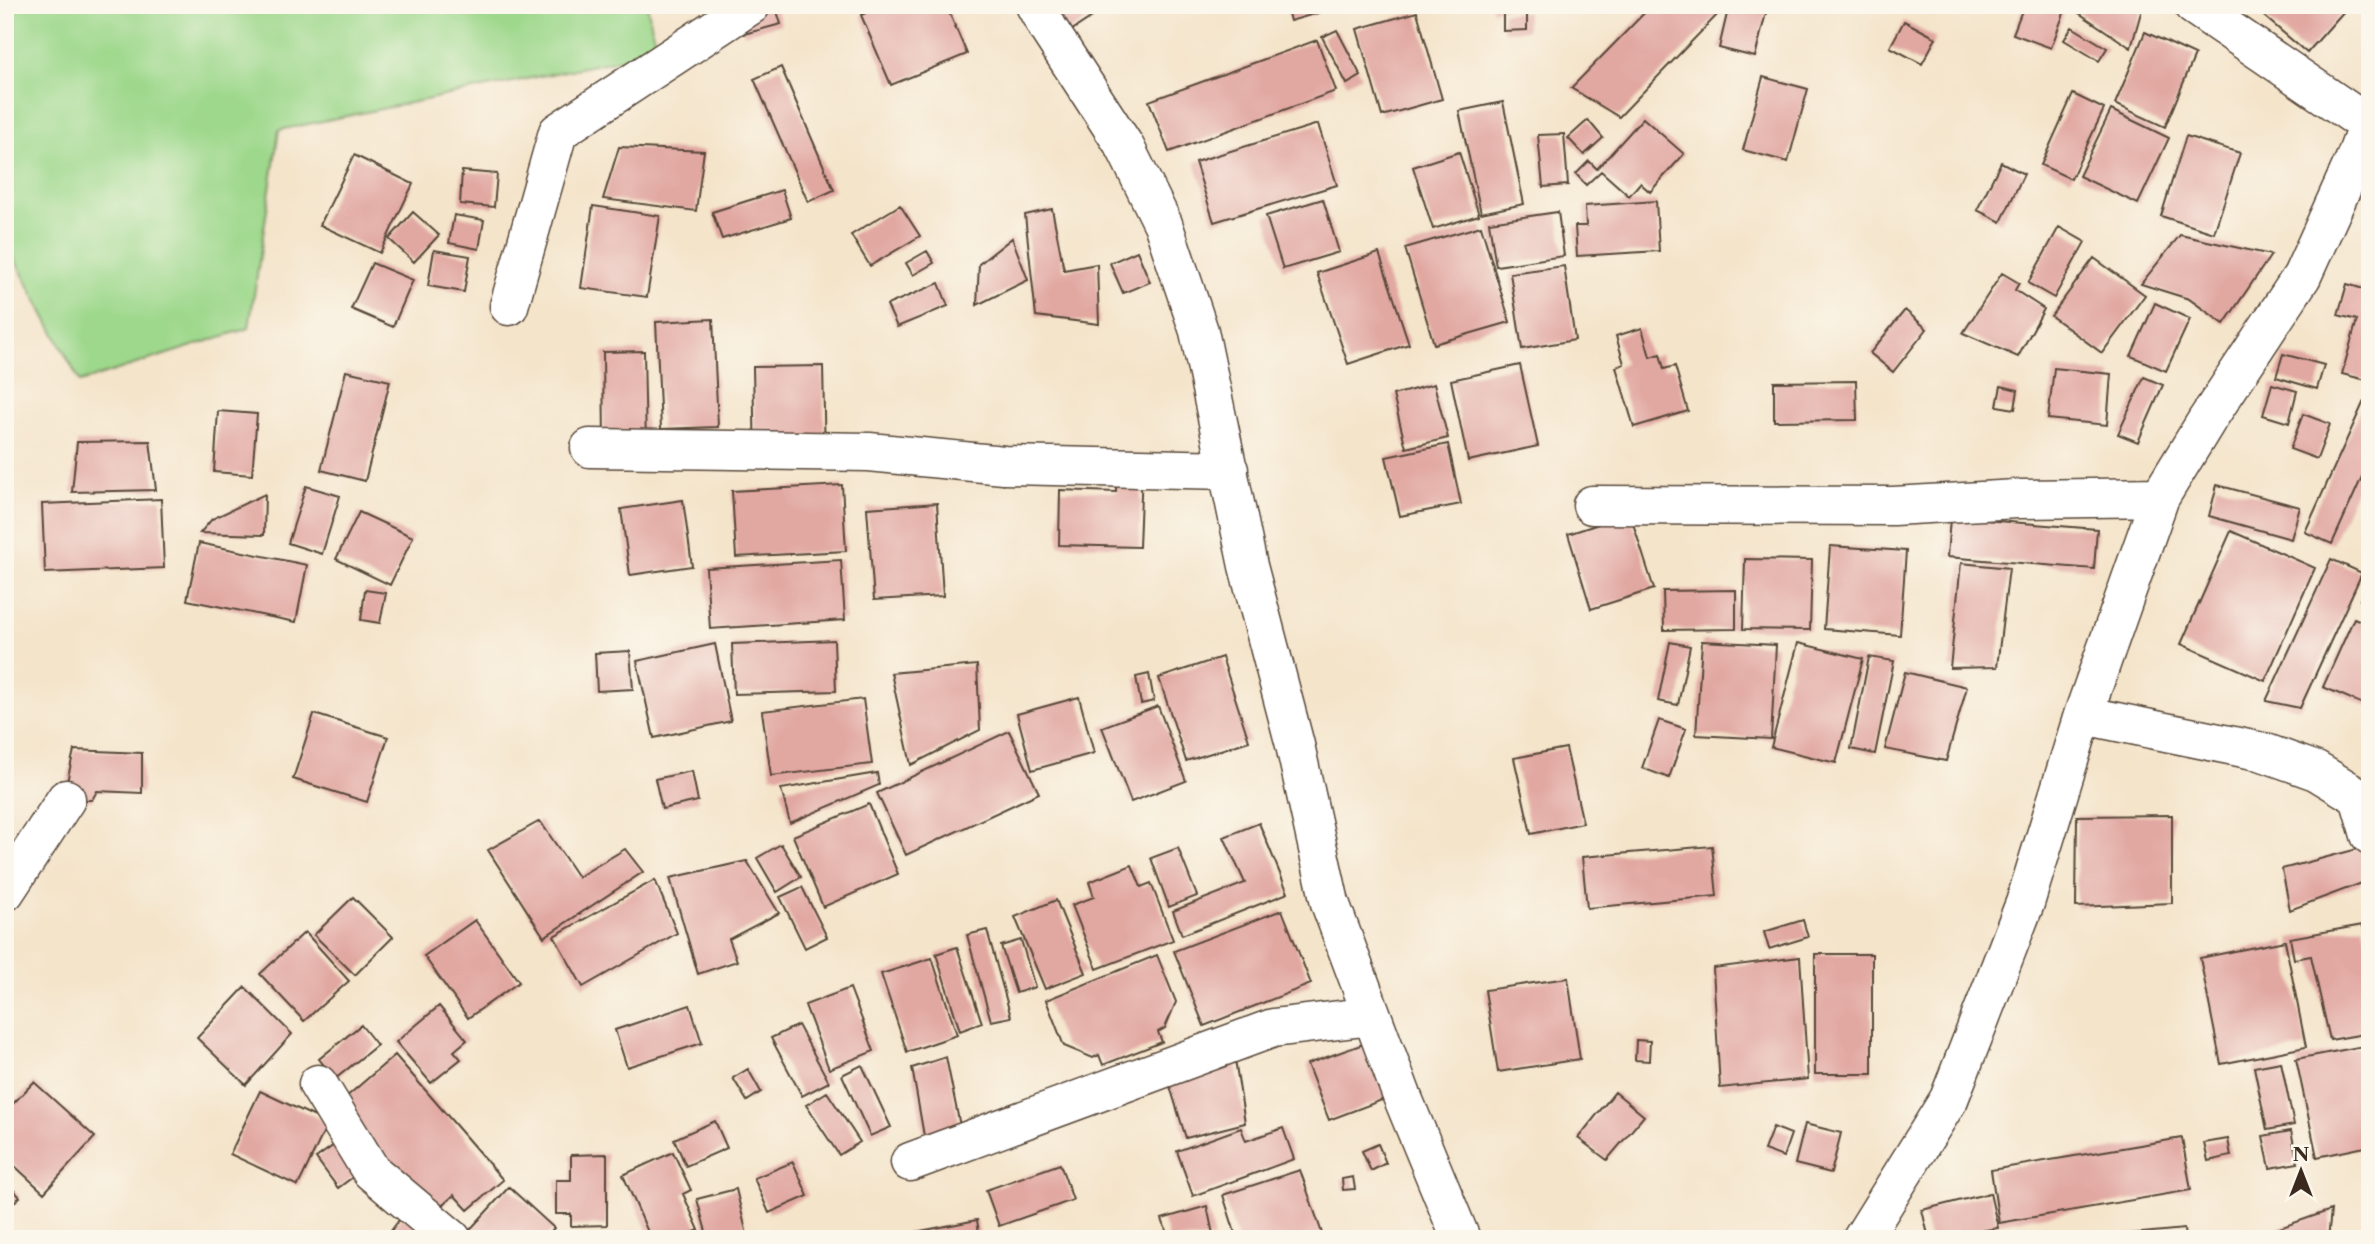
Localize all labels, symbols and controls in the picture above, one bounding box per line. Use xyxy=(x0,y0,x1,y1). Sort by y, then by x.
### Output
north arrow xyxy=(2266,1136,2336,1206)
text: N xyxy=(2293,1143,2309,1166)

